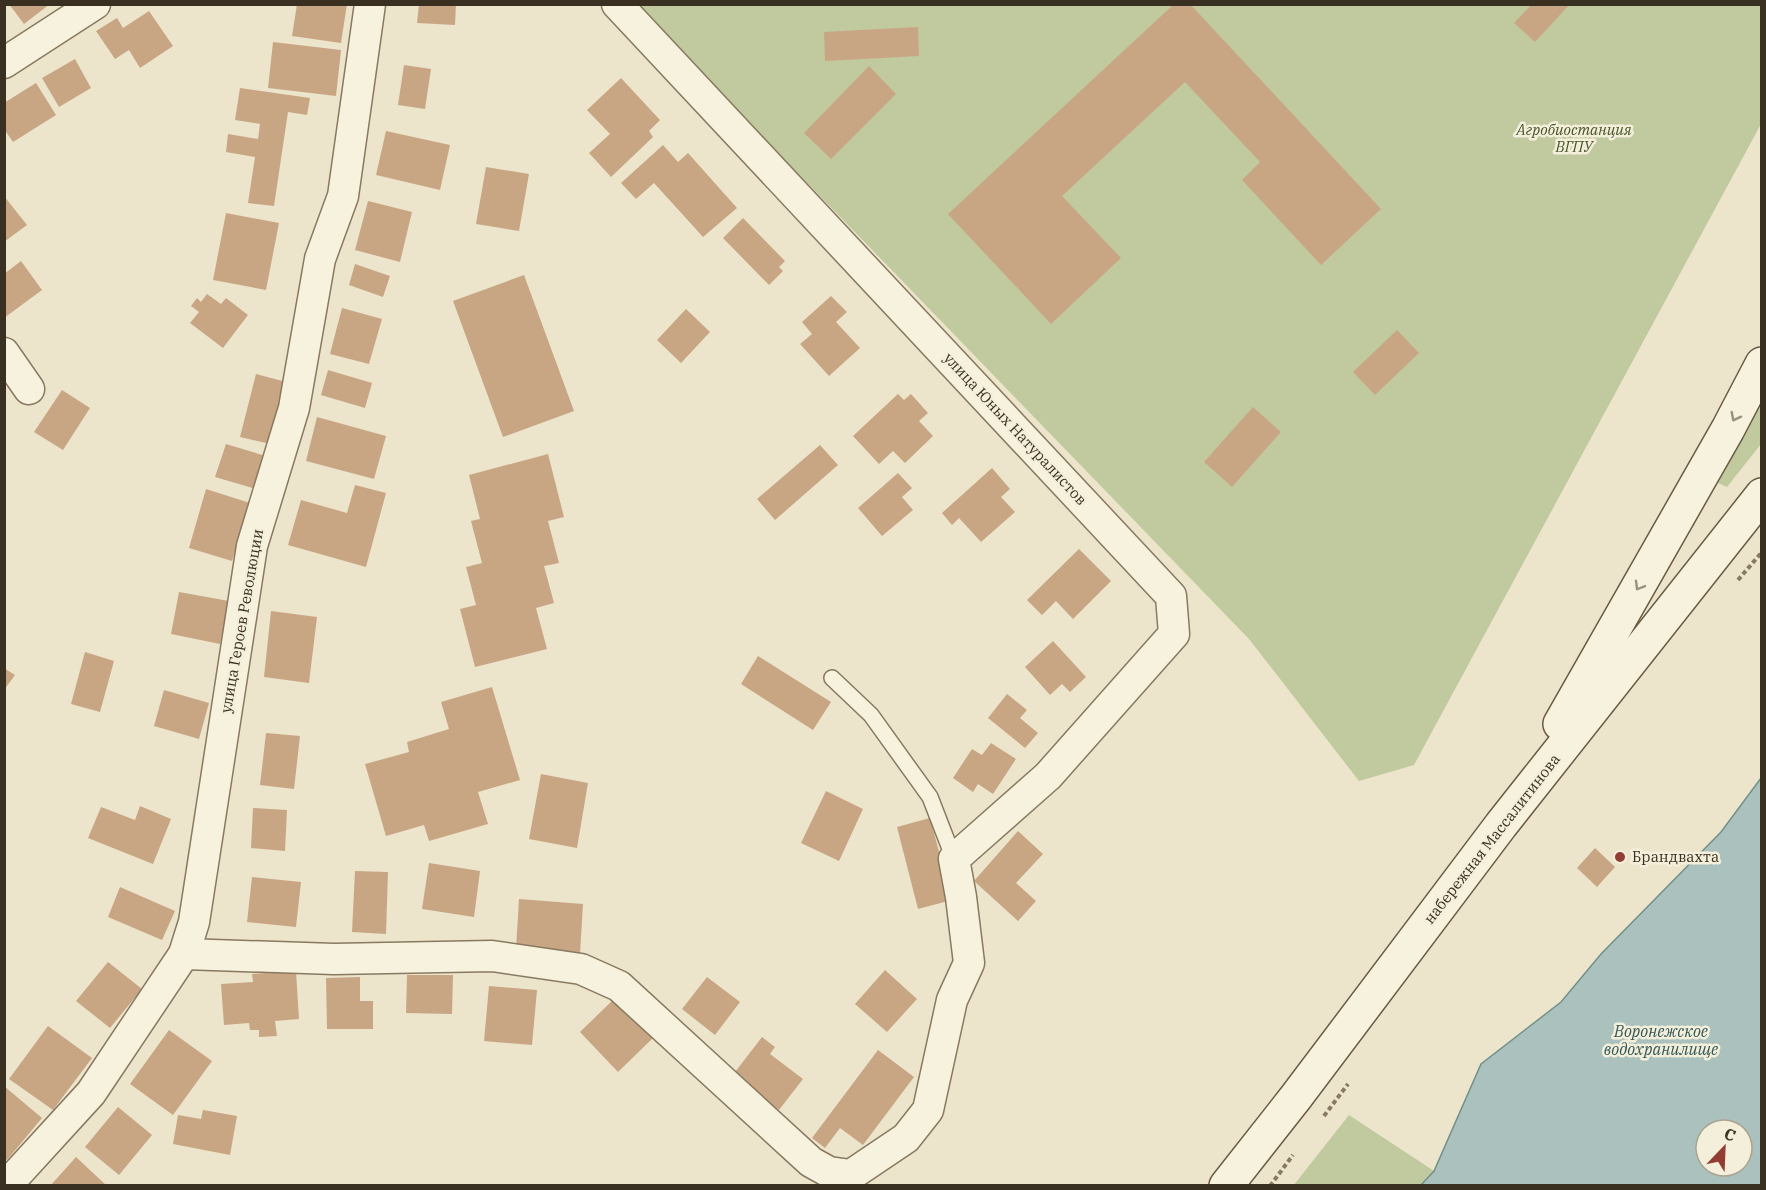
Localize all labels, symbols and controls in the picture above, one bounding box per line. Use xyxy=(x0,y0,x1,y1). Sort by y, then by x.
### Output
park label: Агробиостанция ВГПУ xyxy=(1515,120,1632,156)
street label: улица Юных Натуралистов xyxy=(940,349,1091,509)
one-way arrow xyxy=(1731,410,1742,421)
street label: улица Героев Революции xyxy=(216,527,267,714)
one-way arrow xyxy=(1635,580,1646,590)
street label: набережная Массалитинова xyxy=(1419,750,1564,927)
place label: Брандвахта xyxy=(1632,847,1719,866)
marker: Брандвахта xyxy=(1613,850,1627,864)
water label: Воронежское водохранилище xyxy=(1604,1021,1718,1059)
north arrow xyxy=(1694,1118,1754,1178)
text: С xyxy=(1721,1123,1739,1145)

